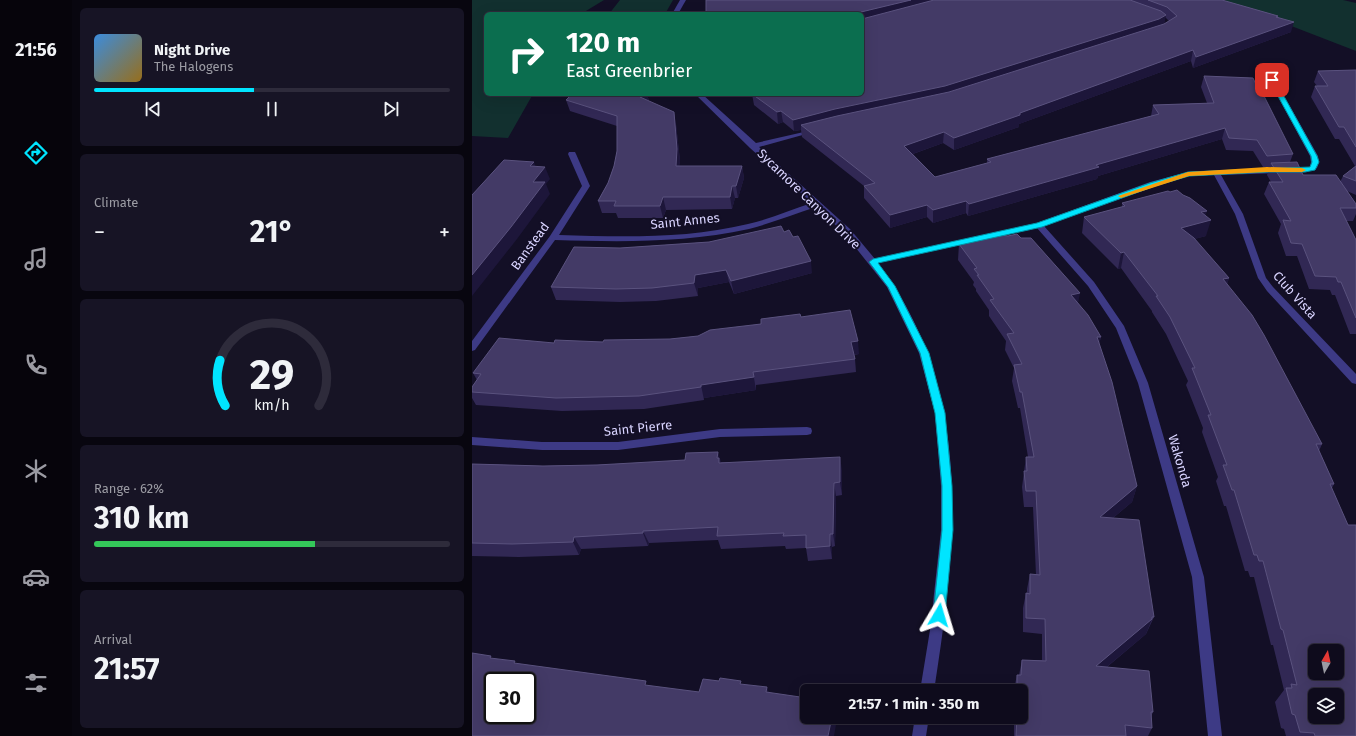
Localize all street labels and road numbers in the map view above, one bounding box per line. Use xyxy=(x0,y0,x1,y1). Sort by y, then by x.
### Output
street label: Sycamore Canyon Drive xyxy=(754,146,864,252)
street label: Saint Annes xyxy=(650,210,720,232)
street label: Banstead xyxy=(508,219,552,273)
street label: Club Vista xyxy=(1270,268,1320,322)
street label: Saint Pierre xyxy=(603,417,673,439)
street label: Wakonda xyxy=(1165,433,1195,489)

